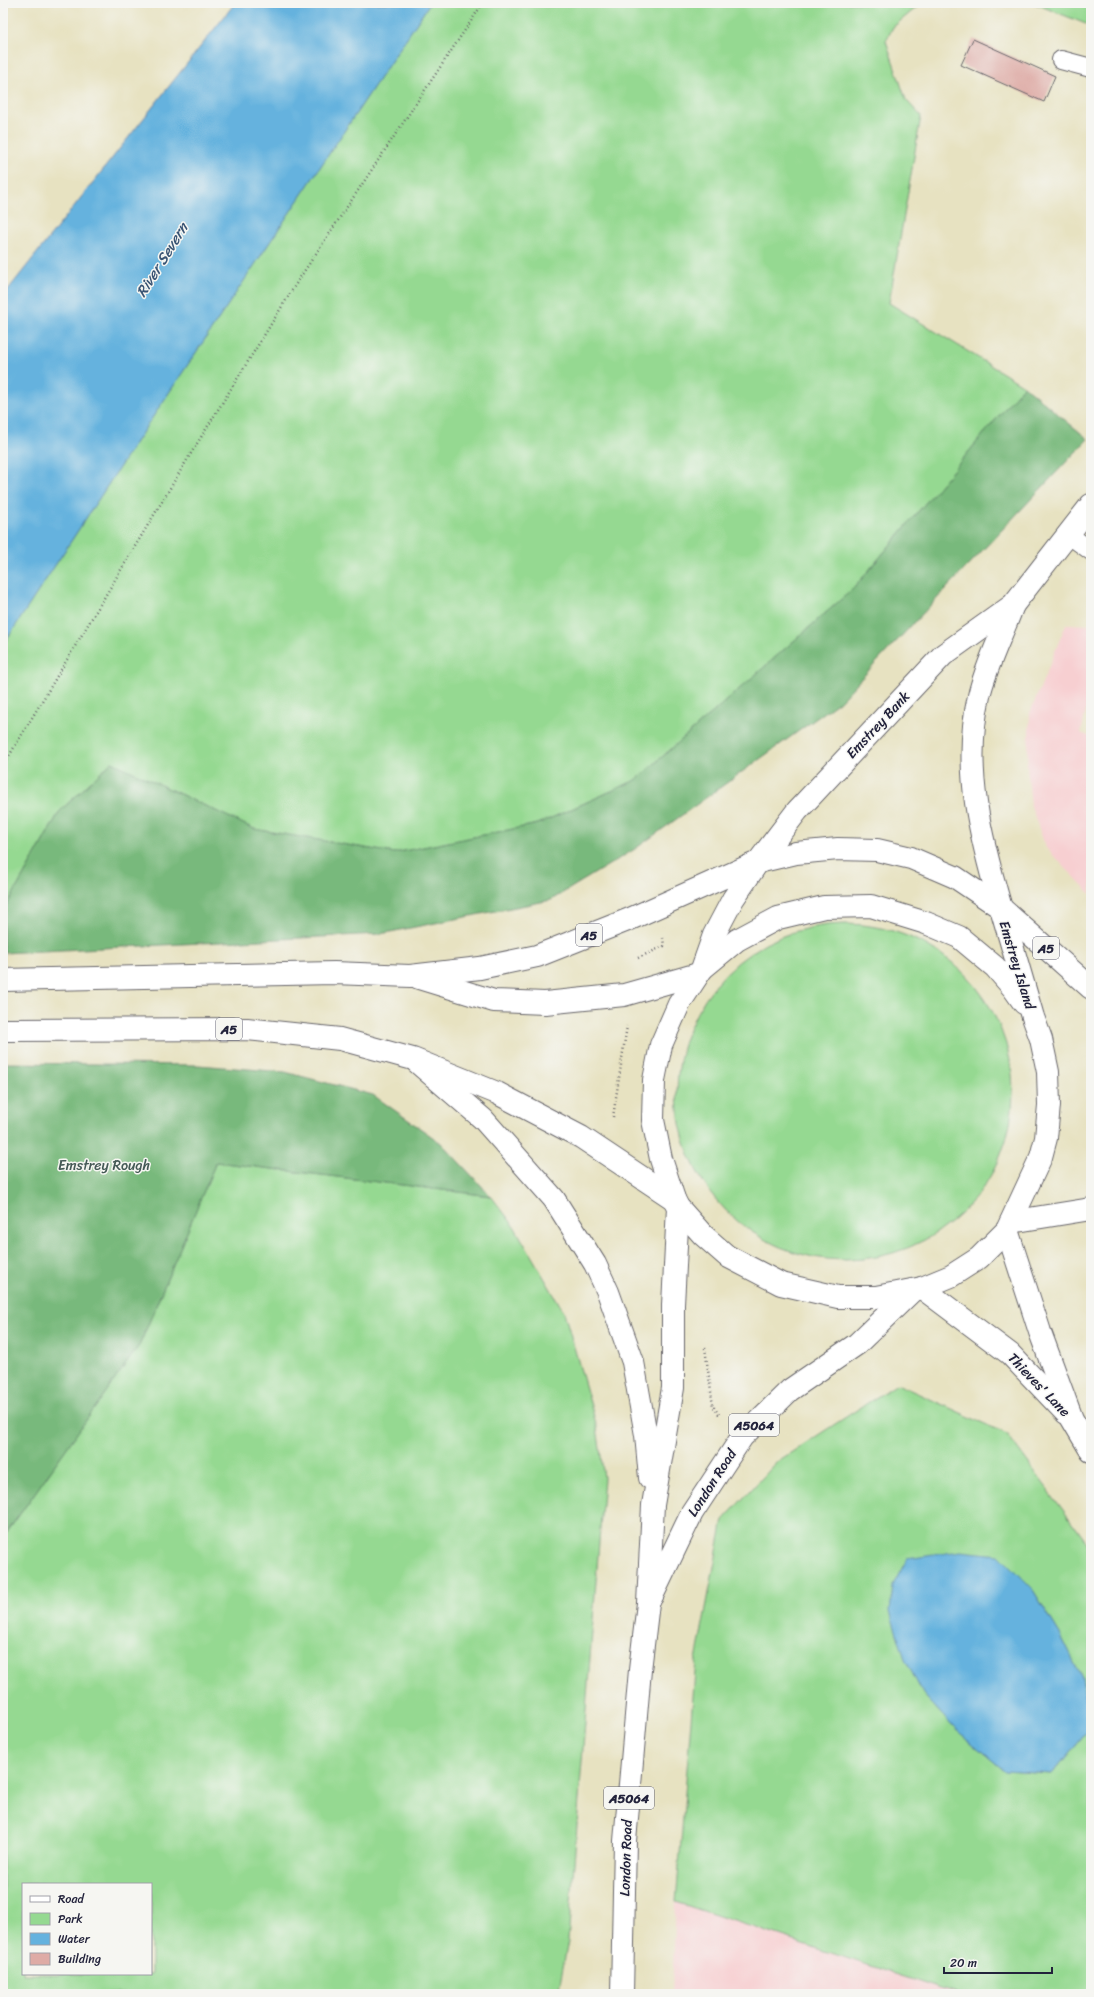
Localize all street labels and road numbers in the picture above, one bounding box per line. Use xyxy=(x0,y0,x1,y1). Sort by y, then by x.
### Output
street label: Emstrey Bank xyxy=(840,685,917,765)
street label: Emstrey Island xyxy=(992,918,1043,1014)
road number: A5 xyxy=(576,924,602,946)
road number: A5 xyxy=(1033,937,1059,959)
road number: A5 xyxy=(216,1018,242,1040)
street label: Thieves' Lane xyxy=(1001,1347,1077,1423)
road number: A5064 xyxy=(729,1414,779,1436)
street label: London Road xyxy=(681,1443,744,1522)
road number: A5064 xyxy=(604,1787,654,1809)
street label: London Road xyxy=(612,1818,640,1897)

